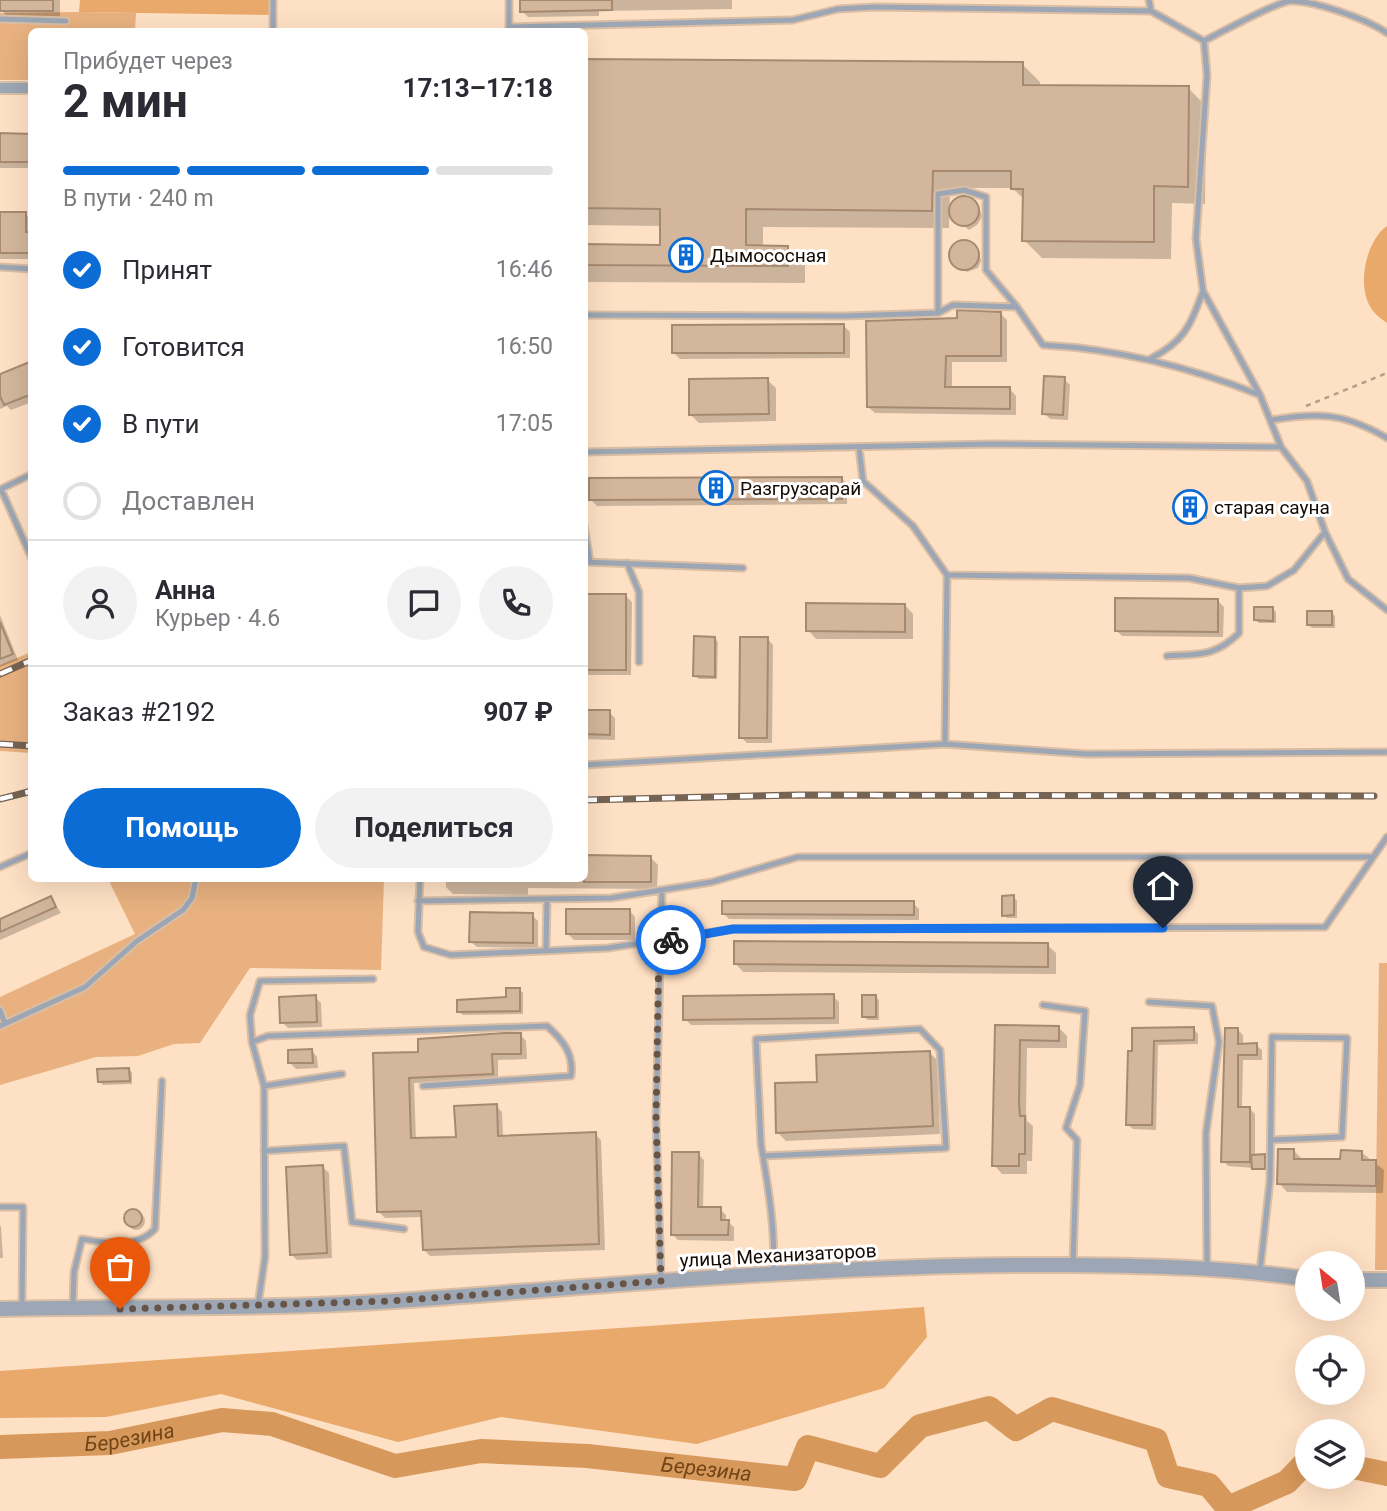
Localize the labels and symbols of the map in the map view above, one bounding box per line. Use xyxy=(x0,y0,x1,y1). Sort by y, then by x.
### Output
building icon: Дымососная xyxy=(667,236,705,274)
place label: Дымососная xyxy=(710,244,826,267)
building icon: Разгрузсарай xyxy=(697,469,735,507)
place label: Разгрузсарай xyxy=(740,477,861,500)
building icon: старая сауна xyxy=(1171,488,1209,526)
place label: старая сауна xyxy=(1214,496,1330,519)
pin xyxy=(1133,856,1193,928)
courier xyxy=(636,905,706,975)
pin xyxy=(90,1237,150,1309)
street label: улица Механизаторов xyxy=(679,1239,877,1272)
north arrow xyxy=(1295,1251,1365,1321)
water label: Березина xyxy=(84,1418,177,1456)
water label: Березина xyxy=(660,1452,753,1486)

